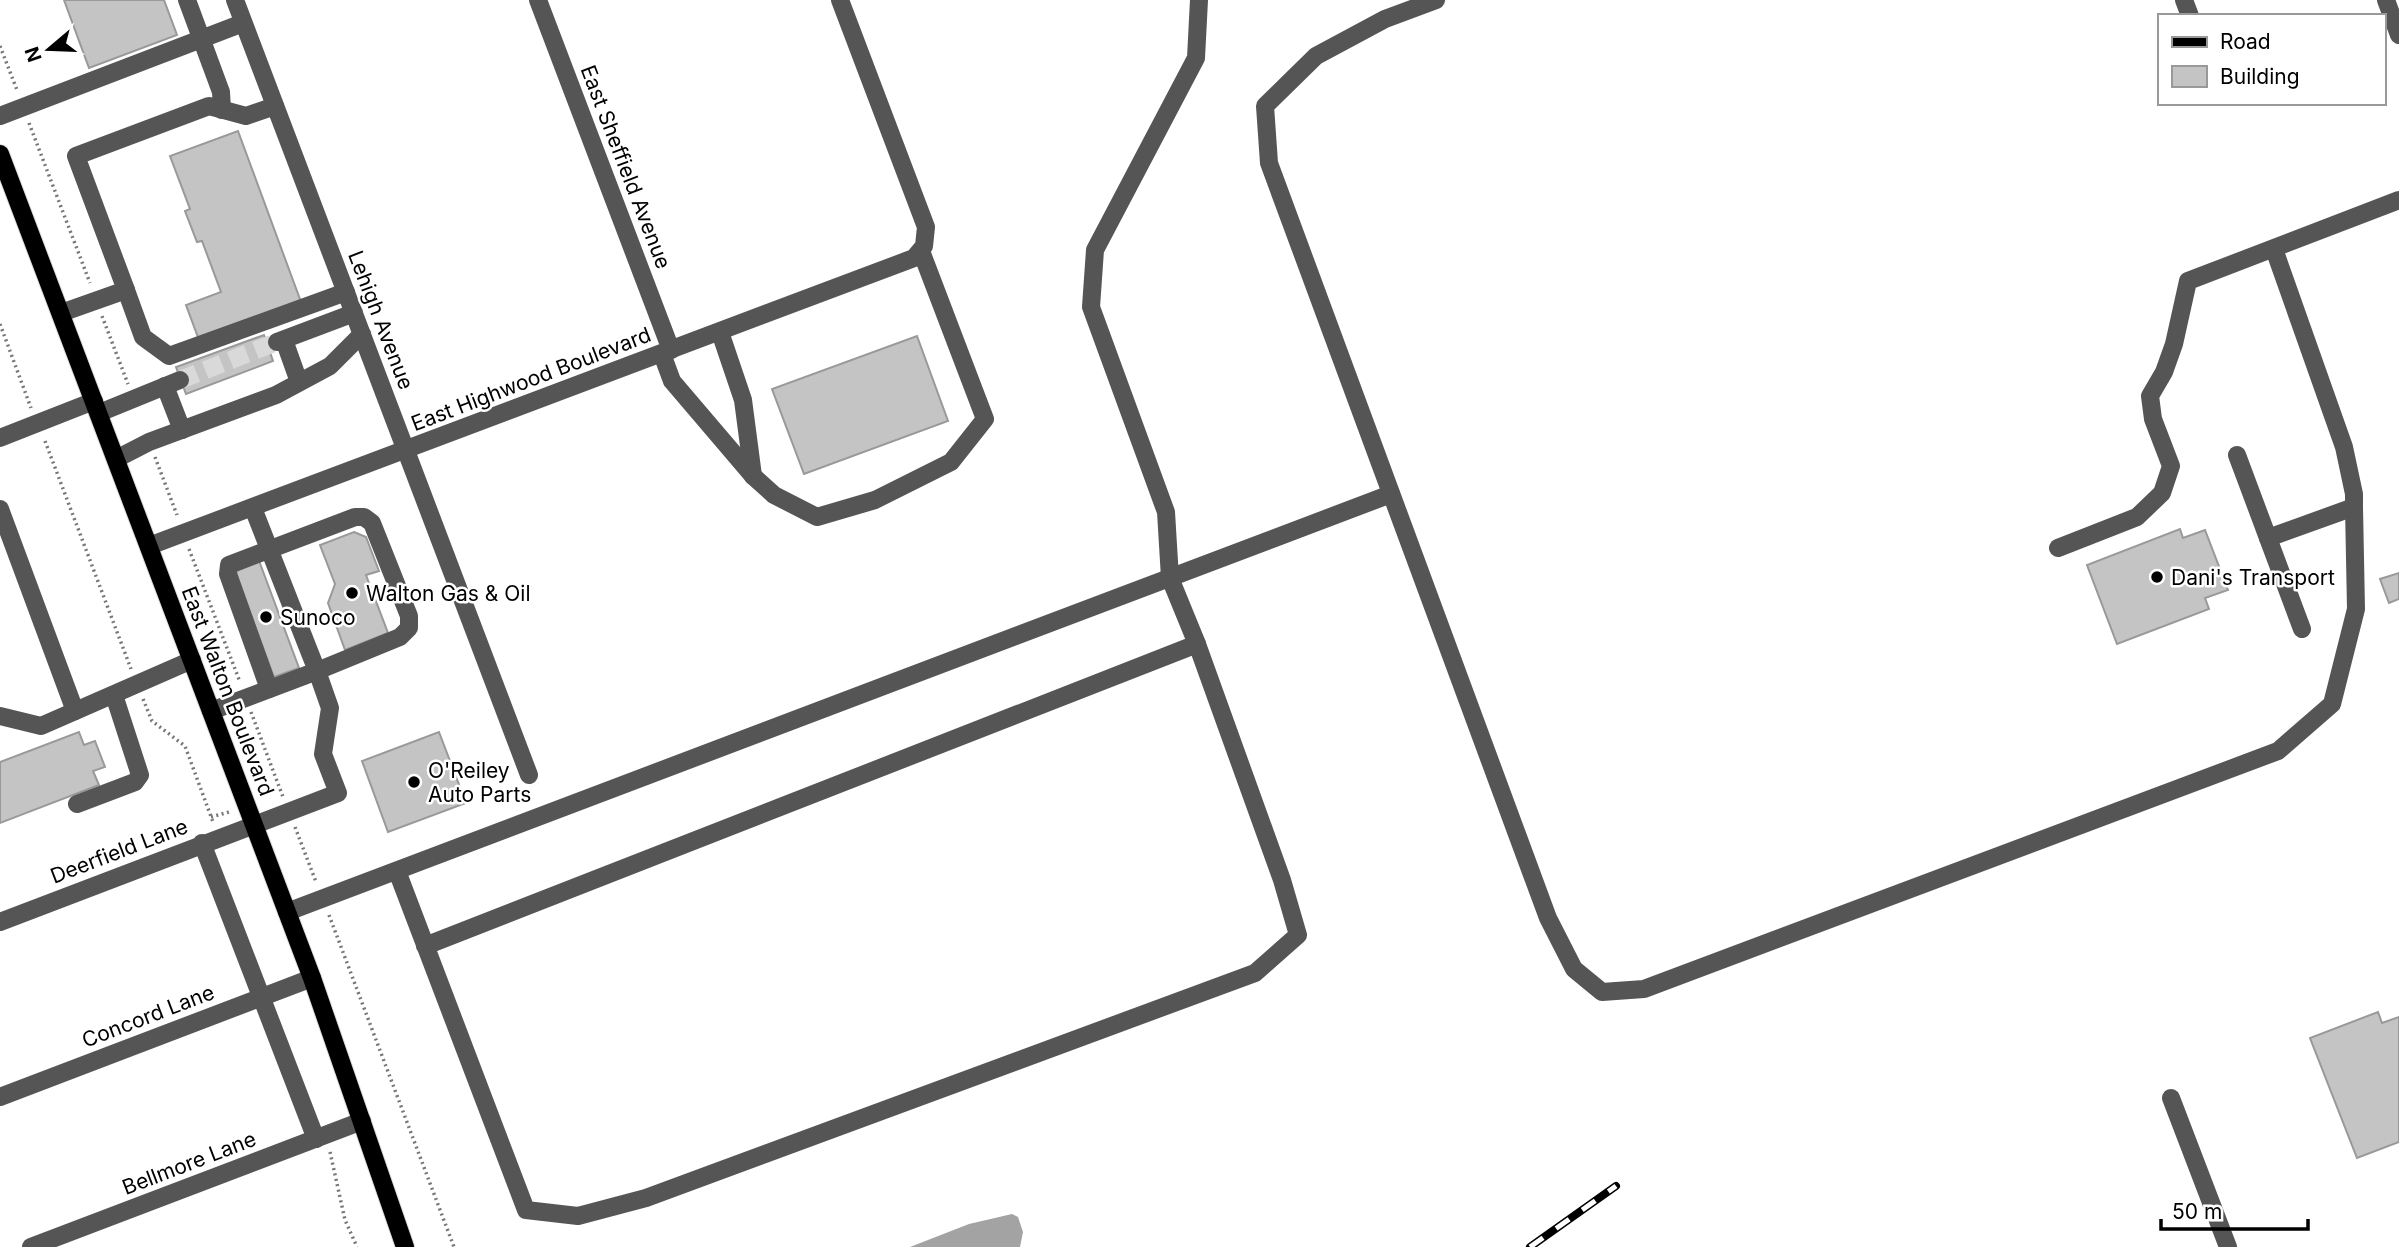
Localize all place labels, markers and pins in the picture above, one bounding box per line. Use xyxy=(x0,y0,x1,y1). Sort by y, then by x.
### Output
place label: Dani's Transport xyxy=(2171,565,2335,590)
marker: Dani's Transport xyxy=(2149,569,2165,585)
place label: Walton Gas & Oil xyxy=(366,581,531,606)
marker: Walton Gas & Oil xyxy=(344,585,360,601)
place label: Sunoco xyxy=(280,605,355,630)
marker: Sunoco xyxy=(258,609,274,625)
place label: O'Reiley Auto Parts xyxy=(428,758,531,807)
marker: O'Reiley Auto Parts xyxy=(406,774,422,790)

